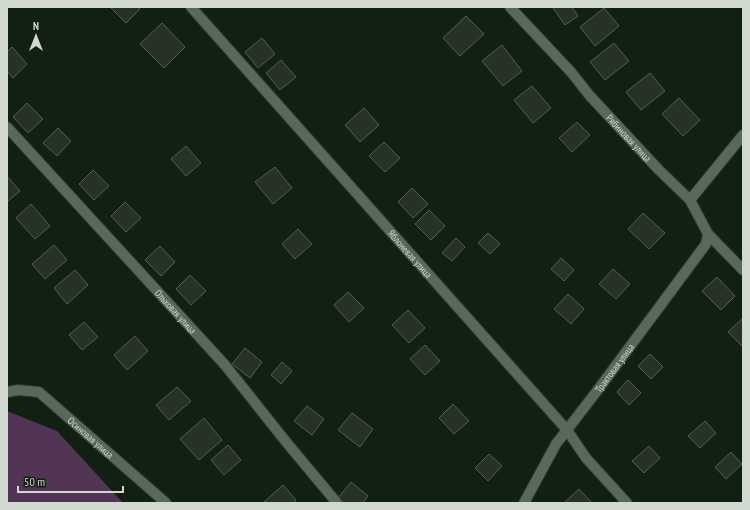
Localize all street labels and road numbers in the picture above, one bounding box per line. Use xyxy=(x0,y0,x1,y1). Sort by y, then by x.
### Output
street label: Рябиновая улица xyxy=(604,111,654,164)
street label: Яблоневая улица xyxy=(385,227,435,281)
street label: Ольховая улица xyxy=(152,286,199,336)
street label: Трактовая улица xyxy=(592,341,637,395)
street label: Осиновая улица xyxy=(65,414,116,461)

